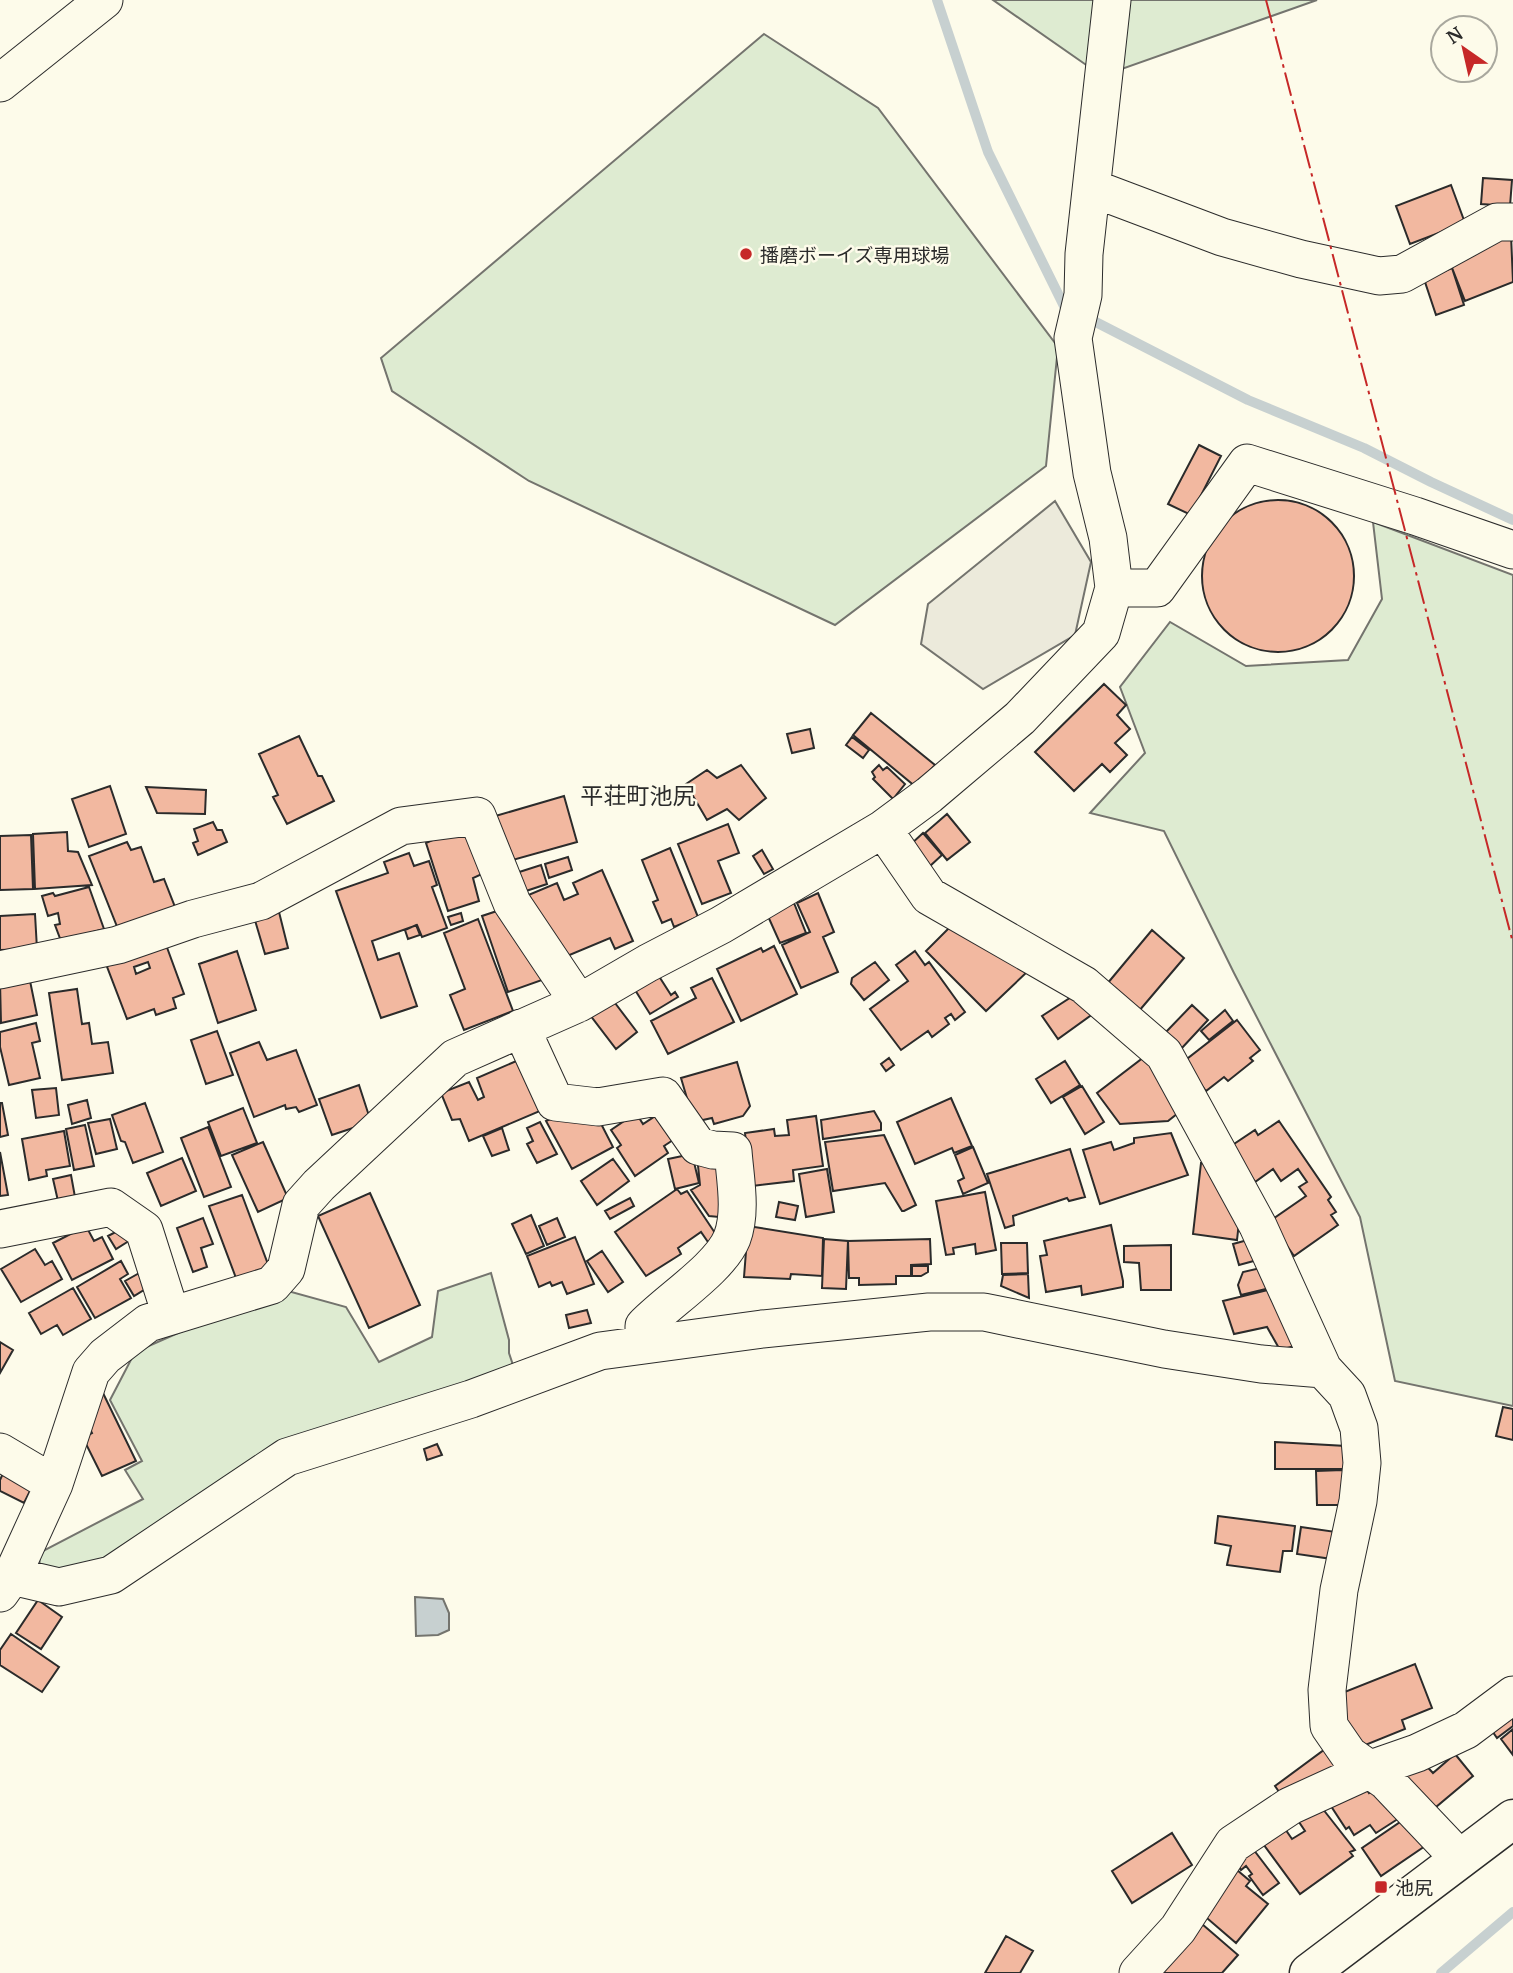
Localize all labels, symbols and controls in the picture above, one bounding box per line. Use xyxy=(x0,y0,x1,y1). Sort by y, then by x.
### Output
north arrow xyxy=(1429,14,1499,84)
text: N xyxy=(1441,20,1468,49)
place label: 播磨ボーイズ専用球場 xyxy=(760,242,949,267)
marker: 播磨ボーイズ専用球場 xyxy=(738,246,754,262)
district label: 平荘町池尻 xyxy=(581,780,696,811)
place label: 池尻 xyxy=(1395,1875,1433,1900)
marker: 池尻 xyxy=(1373,1879,1389,1895)

